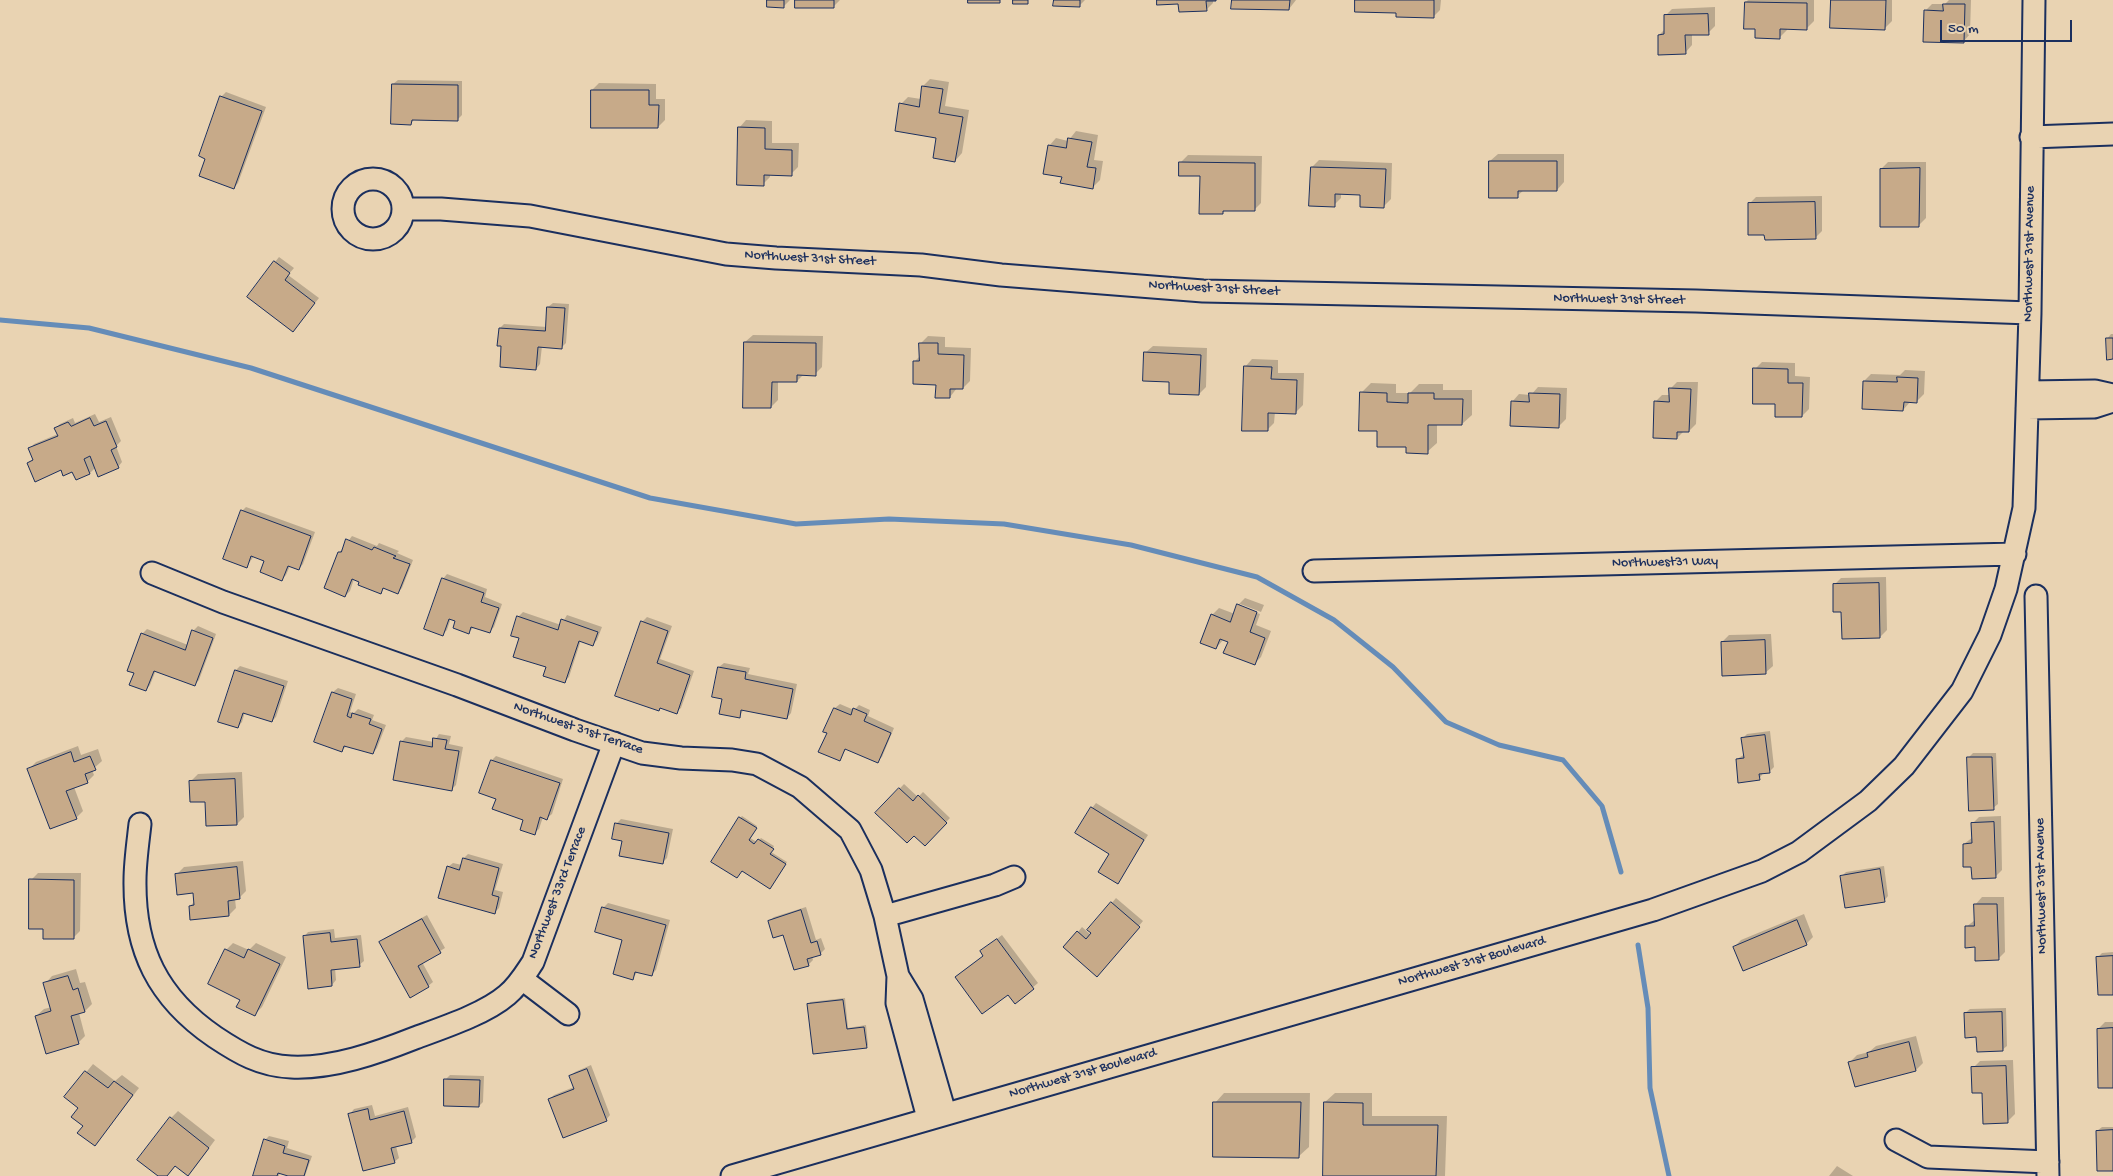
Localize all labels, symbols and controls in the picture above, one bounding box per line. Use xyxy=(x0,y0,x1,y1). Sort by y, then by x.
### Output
scale bar xyxy=(1943,10,2076,42)
text: 50 m xyxy=(1948,20,1979,38)
street label: Northwest 31st Avenue xyxy=(2020,186,2040,322)
street label: Northwest 31st Street xyxy=(744,247,876,271)
street label: Northwest 31st Street xyxy=(1148,277,1280,301)
street label: Northwest 31st Street xyxy=(1553,290,1685,310)
street label: Northwest31 Way xyxy=(1612,554,1718,572)
street label: Northwest 31st Terrace xyxy=(511,699,645,759)
street label: Northwest 31st Avenue xyxy=(2032,818,2052,954)
street label: Northwest 33rd Terrace xyxy=(525,825,591,961)
street label: Northwest 31st Boulevard xyxy=(1396,933,1548,991)
street label: Northwest 31st Boulevard xyxy=(1007,1045,1159,1103)

